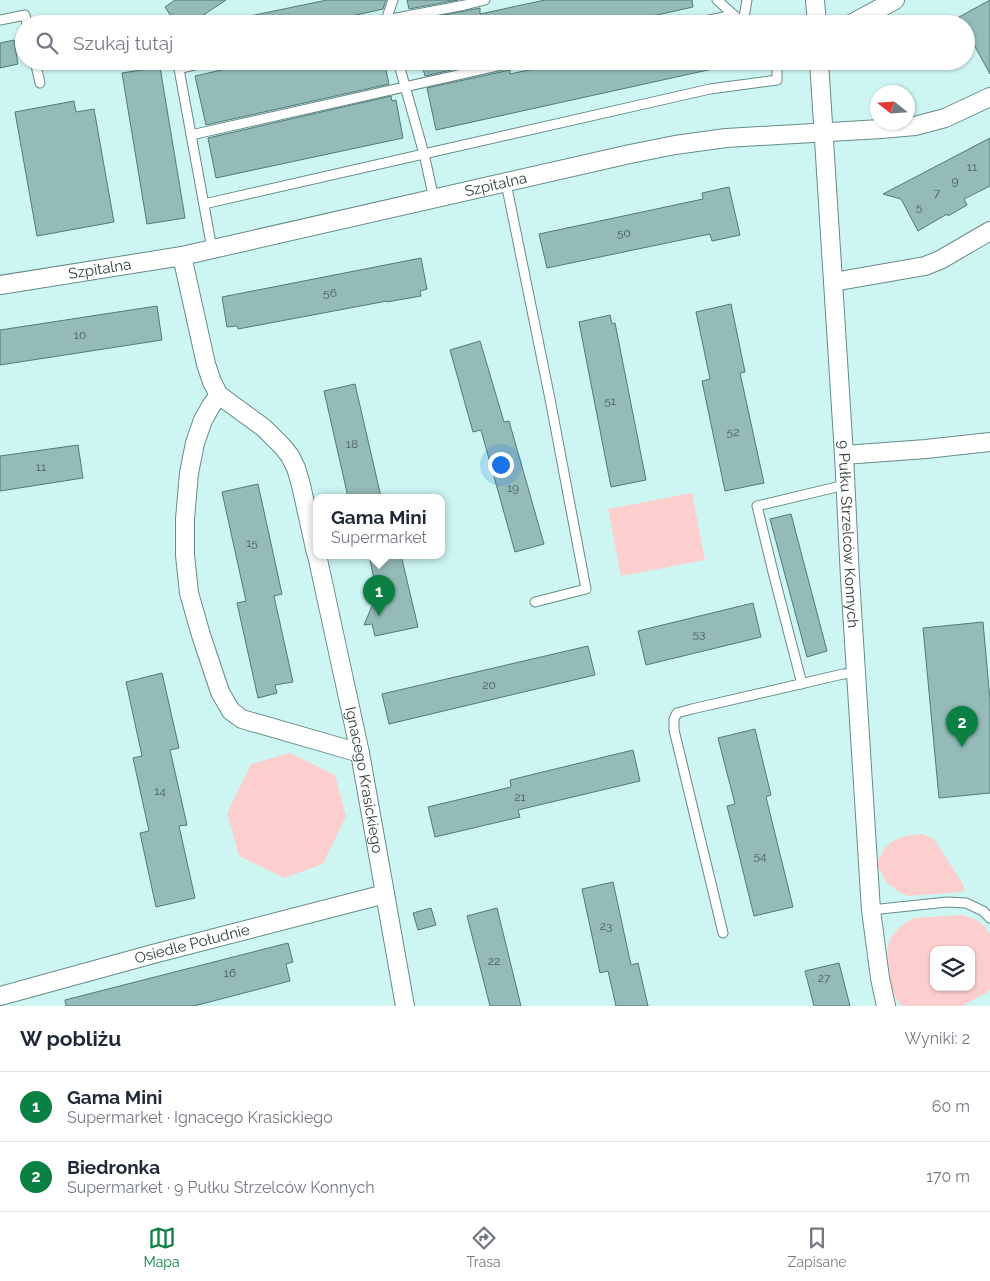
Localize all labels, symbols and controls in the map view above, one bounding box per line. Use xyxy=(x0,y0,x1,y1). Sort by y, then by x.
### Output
search box xyxy=(15,15,975,70)
icon: search xyxy=(33,29,61,57)
text: Szukaj tutaj xyxy=(73,32,173,54)
north arrow xyxy=(870,85,915,130)
house number: 11 xyxy=(967,160,977,174)
street label: Szpitalna xyxy=(463,169,529,200)
house number: 9 xyxy=(951,174,959,188)
house number: 7 xyxy=(934,186,941,200)
house number: 5 xyxy=(916,200,923,214)
house number: 50 xyxy=(617,226,631,240)
street label: Szpitalna xyxy=(67,255,132,283)
house number: 56 xyxy=(323,286,337,300)
house number: 10 xyxy=(74,328,86,342)
house number: 51 xyxy=(604,394,616,408)
house number: 52 xyxy=(727,425,739,439)
house number: 18 xyxy=(346,437,358,451)
street label: 9 Pułku Strzelców Konnych xyxy=(834,440,862,629)
your location xyxy=(488,452,514,478)
house number: 11 xyxy=(36,460,46,474)
house number: 19 xyxy=(507,481,519,495)
popup xyxy=(313,494,445,559)
text: Gama Mini xyxy=(331,506,427,528)
text: Supermarket xyxy=(331,528,427,547)
house number: 15 xyxy=(246,536,258,550)
pin: 1 xyxy=(363,575,395,616)
house number: 53 xyxy=(693,627,705,641)
house number: 20 xyxy=(482,678,496,692)
street label: Ignacego Krasickiego xyxy=(341,705,387,855)
pin: 2 xyxy=(946,706,978,747)
house number: 14 xyxy=(154,784,166,798)
house number: 21 xyxy=(514,790,526,804)
house number: 54 xyxy=(753,849,767,863)
house number: 23 xyxy=(600,919,612,933)
street label: Osiedle Południe xyxy=(132,920,252,968)
map controls xyxy=(930,946,975,991)
button: layers xyxy=(930,946,975,991)
house number: 22 xyxy=(488,954,500,968)
house number: 16 xyxy=(224,966,236,980)
house number: 27 xyxy=(818,971,831,985)
text: W pobliżu xyxy=(20,1026,121,1051)
text: Wyniki: 2 xyxy=(905,1029,970,1048)
text: Gama Mini xyxy=(67,1086,162,1108)
text: 1 xyxy=(32,1097,40,1116)
text: 60 m xyxy=(932,1097,970,1116)
text: Supermarket · Ignacego Krasickiego xyxy=(67,1108,333,1127)
text: Biedronka xyxy=(67,1156,160,1178)
text: 2 xyxy=(31,1167,41,1186)
text: 170 m xyxy=(926,1167,970,1186)
text: Supermarket · 9 Pułku Strzelców Konnych xyxy=(67,1178,375,1197)
tab: Mapa xyxy=(143,1224,180,1270)
tab: Trasa xyxy=(466,1224,501,1270)
tab: Zapisane xyxy=(788,1224,847,1270)

